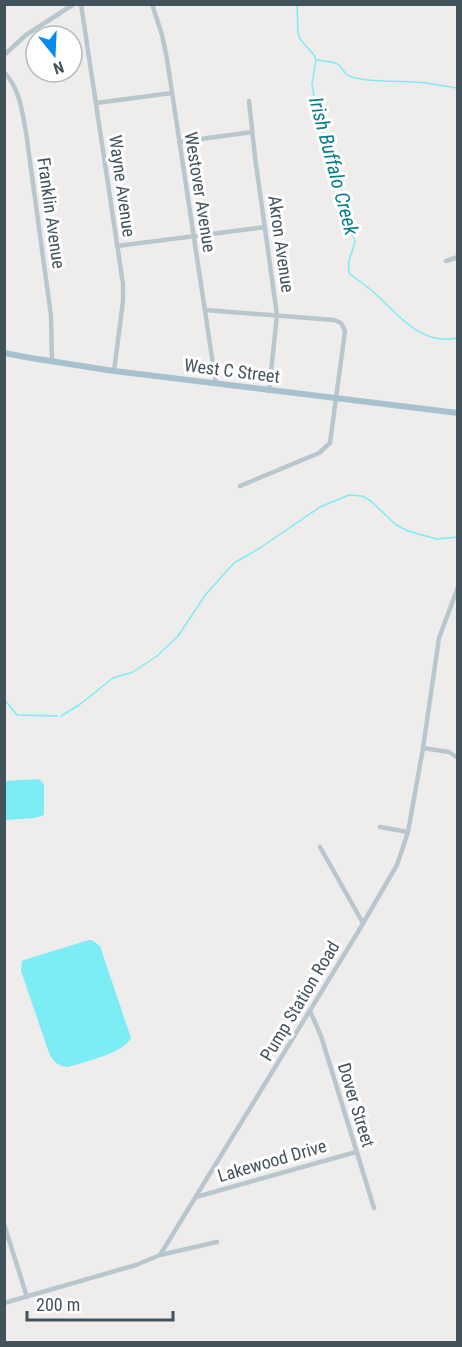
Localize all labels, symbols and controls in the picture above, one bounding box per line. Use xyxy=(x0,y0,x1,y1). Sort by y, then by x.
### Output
north arrow xyxy=(24,24,84,84)
text: N xyxy=(51,57,66,78)
water label: Irish Buffalo Creek xyxy=(304,94,364,239)
street label: Westover Avenue xyxy=(181,130,220,254)
street label: Wayne Avenue xyxy=(105,134,140,238)
street label: Franklin Avenue xyxy=(33,156,70,270)
street label: Akron Avenue xyxy=(264,194,299,294)
street label: West C Street xyxy=(183,354,281,387)
street label: Pump Station Road xyxy=(256,937,344,1064)
street label: Dover Street xyxy=(334,1060,379,1150)
street label: Lakewood Drive xyxy=(215,1135,329,1186)
scale bar xyxy=(27,1284,172,1322)
text: 200 m xyxy=(36,1294,80,1315)

